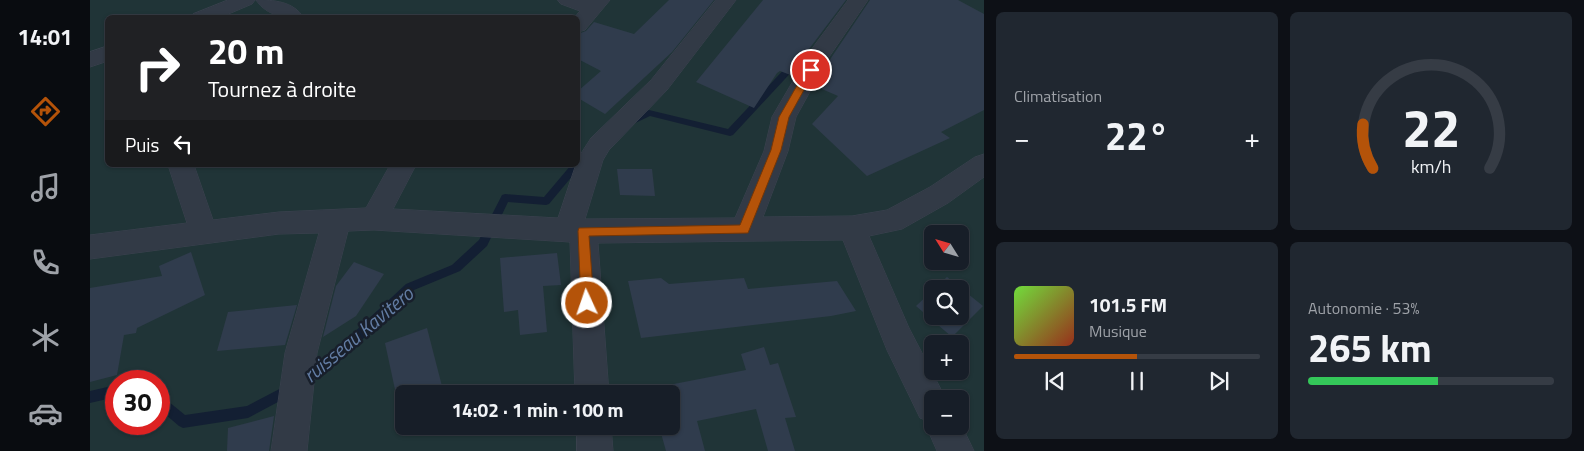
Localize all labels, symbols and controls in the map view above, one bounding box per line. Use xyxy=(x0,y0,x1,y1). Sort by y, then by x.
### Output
text: 14:01 xyxy=(18,20,72,54)
text: 20 m xyxy=(208,24,284,78)
icon: right xyxy=(125,35,190,100)
pin xyxy=(790,49,832,91)
icon: arrive xyxy=(797,56,825,84)
text: Tournez à droite xyxy=(208,72,356,106)
text: Climatisation xyxy=(1014,84,1102,108)
text: 22 xyxy=(1402,88,1460,167)
icon: directions xyxy=(28,94,63,129)
text: 22° xyxy=(1105,107,1169,165)
text: − xyxy=(1014,116,1030,159)
text: + xyxy=(1244,116,1260,159)
text: Puis xyxy=(125,130,159,159)
icon: left xyxy=(169,130,197,158)
text: km/h xyxy=(1411,153,1451,180)
icon: music xyxy=(28,170,63,205)
north arrow xyxy=(924,225,969,270)
map controls xyxy=(924,225,969,435)
icon: phone xyxy=(28,245,63,280)
position arrow xyxy=(560,276,612,328)
water label: ruisseau Kavitero xyxy=(296,278,421,390)
button: search xyxy=(924,280,969,325)
text: 101.5 FM xyxy=(1089,290,1167,319)
text: Autonomie · 53% xyxy=(1308,296,1420,320)
text: Musique xyxy=(1089,319,1147,343)
text: 265 km xyxy=(1308,319,1432,377)
icon: climate xyxy=(28,320,63,355)
button: + xyxy=(924,335,969,380)
icon: previous xyxy=(1041,367,1069,395)
icon: pause xyxy=(1123,367,1151,395)
icon: next xyxy=(1205,367,1233,395)
speed limit sign: 30 xyxy=(105,370,170,435)
button: − xyxy=(924,390,969,435)
text: 14:02 · 1 min · 100 m xyxy=(451,395,624,424)
icon: car xyxy=(28,396,63,431)

